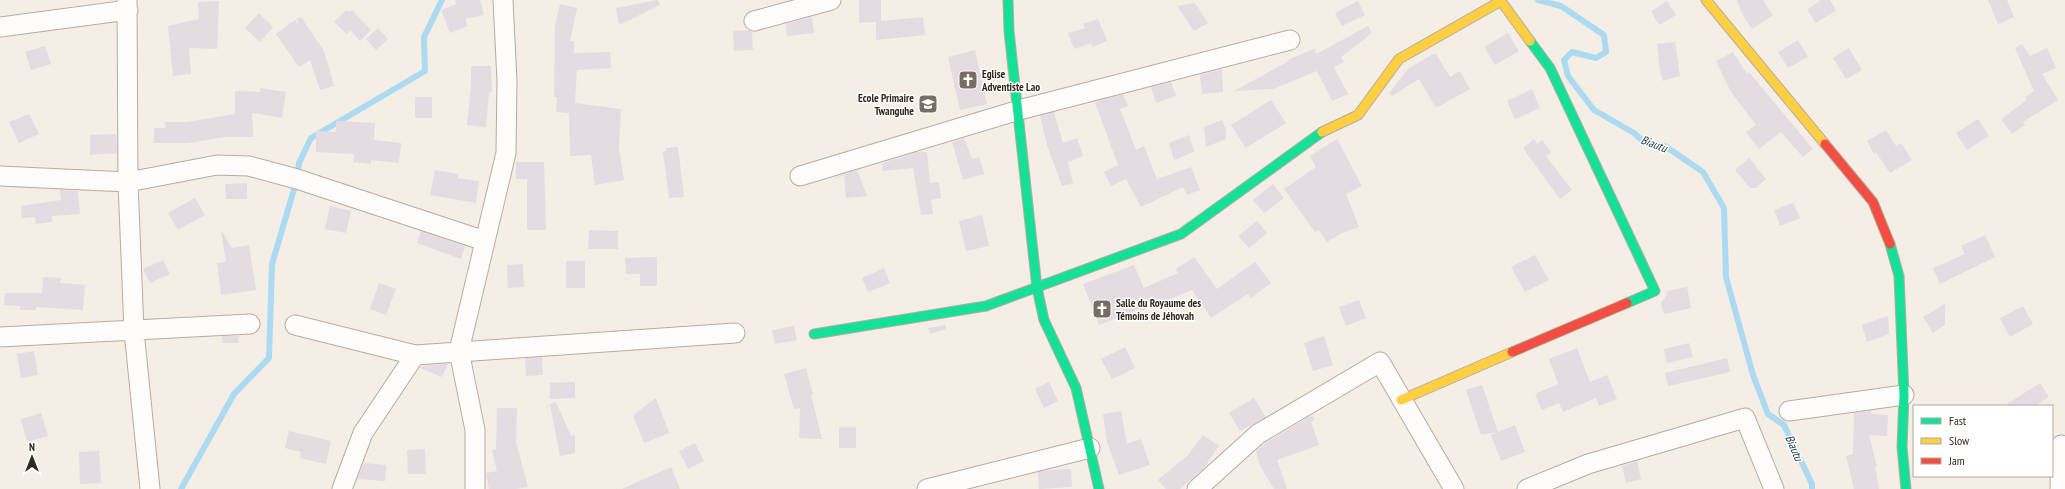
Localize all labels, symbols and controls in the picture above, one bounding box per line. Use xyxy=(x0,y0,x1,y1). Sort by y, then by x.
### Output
place label: Eglise Adventiste Lao xyxy=(981,67,1040,94)
church icon: Eglise Adventiste Lao xyxy=(957,69,979,91)
place label: Ecole Primaire Twanguhe xyxy=(858,91,914,118)
school or university icon: Ecole Primaire Twanguhe xyxy=(917,93,939,115)
water label: Biautu xyxy=(1639,132,1670,156)
place label: Salle du Royaume des Témoins de Jéhovah xyxy=(1116,296,1201,323)
church icon: Salle du Royaume des Témoins de Jéhovah xyxy=(1091,298,1113,320)
legend xyxy=(1913,405,2053,477)
text: Fast xyxy=(1949,413,1967,428)
water label: Biautu xyxy=(1782,433,1807,464)
text: Slow xyxy=(1949,433,1970,448)
north arrow xyxy=(12,437,52,477)
text: N xyxy=(29,440,35,454)
text: Jam xyxy=(1948,453,1965,468)

